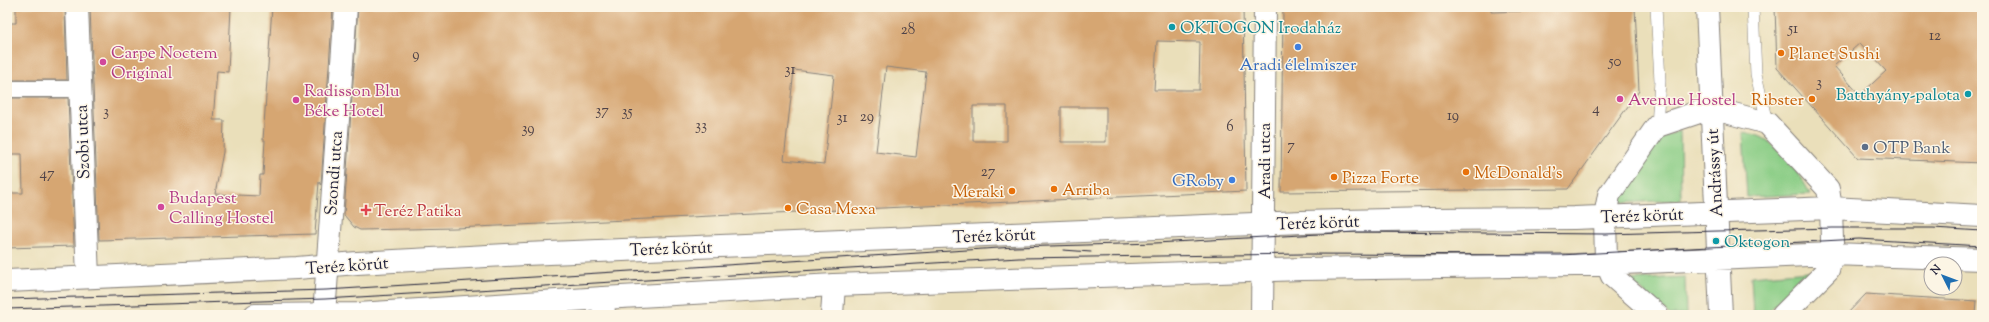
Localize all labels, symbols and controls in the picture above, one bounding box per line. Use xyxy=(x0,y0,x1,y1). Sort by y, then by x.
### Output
place label: OKTOGON Irodaház xyxy=(1180,17,1341,41)
house number: 51 xyxy=(1787,19,1798,40)
house number: 28 xyxy=(901,20,915,41)
marker: OKTOGON Irodaház xyxy=(1167,22,1177,32)
house number: 12 xyxy=(1929,26,1941,47)
place label: Carpe Noctem Original xyxy=(111,42,217,86)
marker: Aradi élelmiszer xyxy=(1293,42,1303,52)
place label: Planet Sushi xyxy=(1789,43,1880,67)
house number: 9 xyxy=(412,45,420,66)
marker: Planet Sushi xyxy=(1776,48,1786,58)
house number: 50 xyxy=(1607,52,1622,73)
place label: Aradi élelmiszer xyxy=(1240,54,1357,78)
marker: Carpe Noctem Original xyxy=(98,57,108,67)
house number: 31 xyxy=(784,60,796,81)
house number: 3 xyxy=(1816,73,1822,94)
place label: Radisson Blu Béke Hotel xyxy=(304,80,400,124)
place label: Batthyány-palota xyxy=(1836,84,1960,108)
place label: Avenue Hostel xyxy=(1628,89,1736,113)
place label: Ribster xyxy=(1751,89,1805,113)
marker: Batthyány-palota xyxy=(1963,89,1973,99)
marker: Avenue Hostel xyxy=(1615,94,1625,104)
marker: Ribster xyxy=(1807,94,1817,104)
marker: Radisson Blu Béke Hotel xyxy=(291,95,301,105)
house number: 4 xyxy=(1592,99,1600,120)
house number: 37 xyxy=(595,101,609,122)
house number: 3 xyxy=(103,102,109,123)
house number: 35 xyxy=(621,102,633,123)
street label: Szobi utca xyxy=(71,104,97,180)
house number: 19 xyxy=(1447,106,1459,127)
house number: 29 xyxy=(860,107,874,128)
house number: 31 xyxy=(836,108,848,129)
house number: 33 xyxy=(695,116,707,137)
house number: 6 xyxy=(1226,117,1234,138)
house number: 39 xyxy=(521,119,535,140)
street label: Aradi utca xyxy=(1254,123,1278,199)
street label: Andrássy út xyxy=(1702,128,1730,218)
street label: Szondi utca xyxy=(320,130,350,216)
house number: 7 xyxy=(1287,136,1295,157)
place label: OTP Bank xyxy=(1873,137,1951,161)
marker: OTP Bank xyxy=(1860,142,1870,152)
house number: 27 xyxy=(981,162,996,183)
place label: McDonald's xyxy=(1474,162,1563,186)
house number: 47 xyxy=(39,164,55,185)
place label: Pizza Forte xyxy=(1342,167,1419,191)
marker: McDonald's xyxy=(1461,167,1471,177)
place label: GRoby xyxy=(1172,170,1225,194)
marker: Pizza Forte xyxy=(1329,172,1339,182)
marker: GRoby xyxy=(1227,175,1237,185)
place label: Arriba xyxy=(1062,179,1110,203)
place label: Meraki xyxy=(952,181,1004,205)
marker: Arriba xyxy=(1049,184,1059,194)
marker: Meraki xyxy=(1007,186,1017,196)
place label: Budapest Calling Hostel xyxy=(169,187,274,231)
place label: Casa Mexa xyxy=(796,198,876,222)
place label: Teréz Patika xyxy=(374,200,462,224)
marker: Budapest Calling Hostel xyxy=(156,202,166,212)
marker: Casa Mexa xyxy=(783,203,793,213)
street label: Teréz körút xyxy=(1600,204,1684,230)
marker: Teréz Patika xyxy=(361,205,371,215)
street label: Teréz körút xyxy=(1276,211,1360,237)
street label: Teréz körút xyxy=(952,224,1036,250)
place label: Oktogon xyxy=(1724,231,1790,255)
marker: Oktogon xyxy=(1711,236,1721,246)
street label: Teréz körút xyxy=(629,237,713,263)
street label: Teréz körút xyxy=(305,252,390,282)
north arrow xyxy=(1923,256,1963,296)
text: N xyxy=(1927,261,1945,279)

